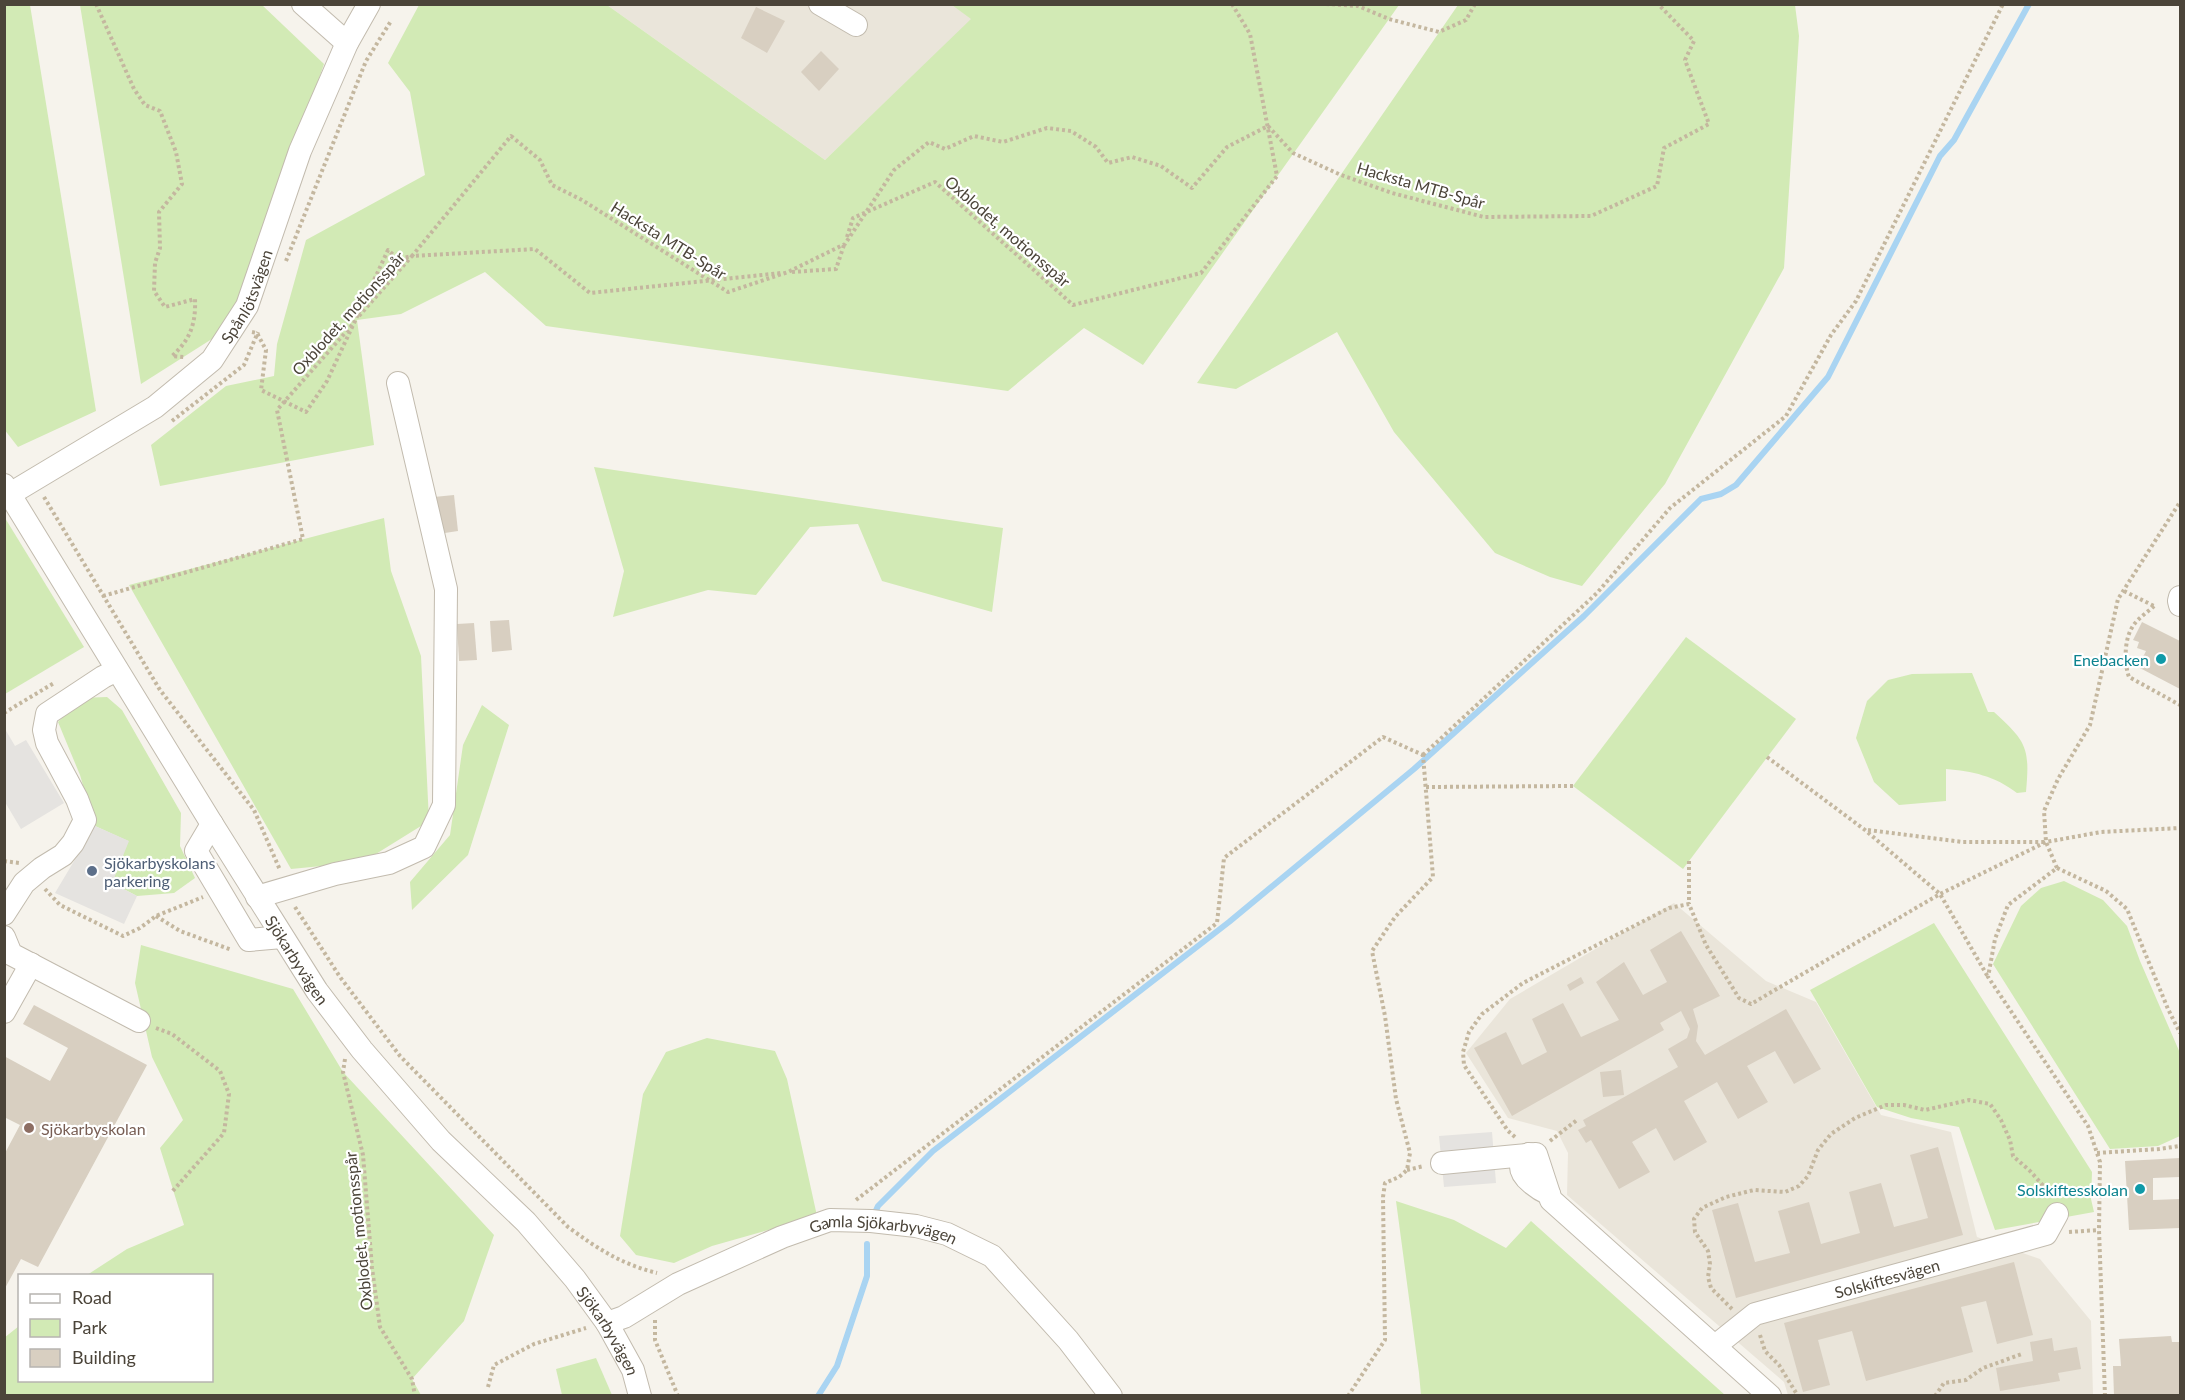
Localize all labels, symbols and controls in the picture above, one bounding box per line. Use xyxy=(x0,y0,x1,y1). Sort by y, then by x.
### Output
street label: Hacksta MTB-Spår xyxy=(1355,158,1487,212)
street label: Oxblodet, motionsspår xyxy=(942,171,1075,291)
street label: Hacksta MTB-Spår xyxy=(608,197,730,283)
street label: Spånlötsvägen xyxy=(216,247,275,346)
street label: Oxblodet, motionsspår xyxy=(288,247,409,379)
place label: Enebacken xyxy=(2073,650,2149,669)
marker: Enebacken xyxy=(2154,652,2168,666)
place label: Sjökarbyskolans parkering xyxy=(104,853,216,890)
marker: Sjökarbyskolans parkering xyxy=(85,864,99,878)
street label: Sjökarbyvägen xyxy=(262,911,333,1008)
place label: Sjökarbyskolan xyxy=(41,1119,146,1138)
marker: Sjökarbyskolan xyxy=(22,1121,36,1135)
street label: Oxblodet, motionsspår xyxy=(340,1150,376,1311)
place label: Solskiftesskolan xyxy=(2017,1180,2128,1199)
marker: Solskiftesskolan xyxy=(2133,1182,2147,1196)
street label: Gamla Sjökarbyvägen xyxy=(806,1210,961,1247)
street label: Solskiftesvägen xyxy=(1832,1254,1942,1301)
legend xyxy=(18,1274,213,1382)
street label: Sjökarbyvägen xyxy=(574,1282,643,1377)
text: Road xyxy=(72,1286,112,1308)
text: Park xyxy=(72,1316,108,1338)
text: Building xyxy=(72,1346,136,1368)

